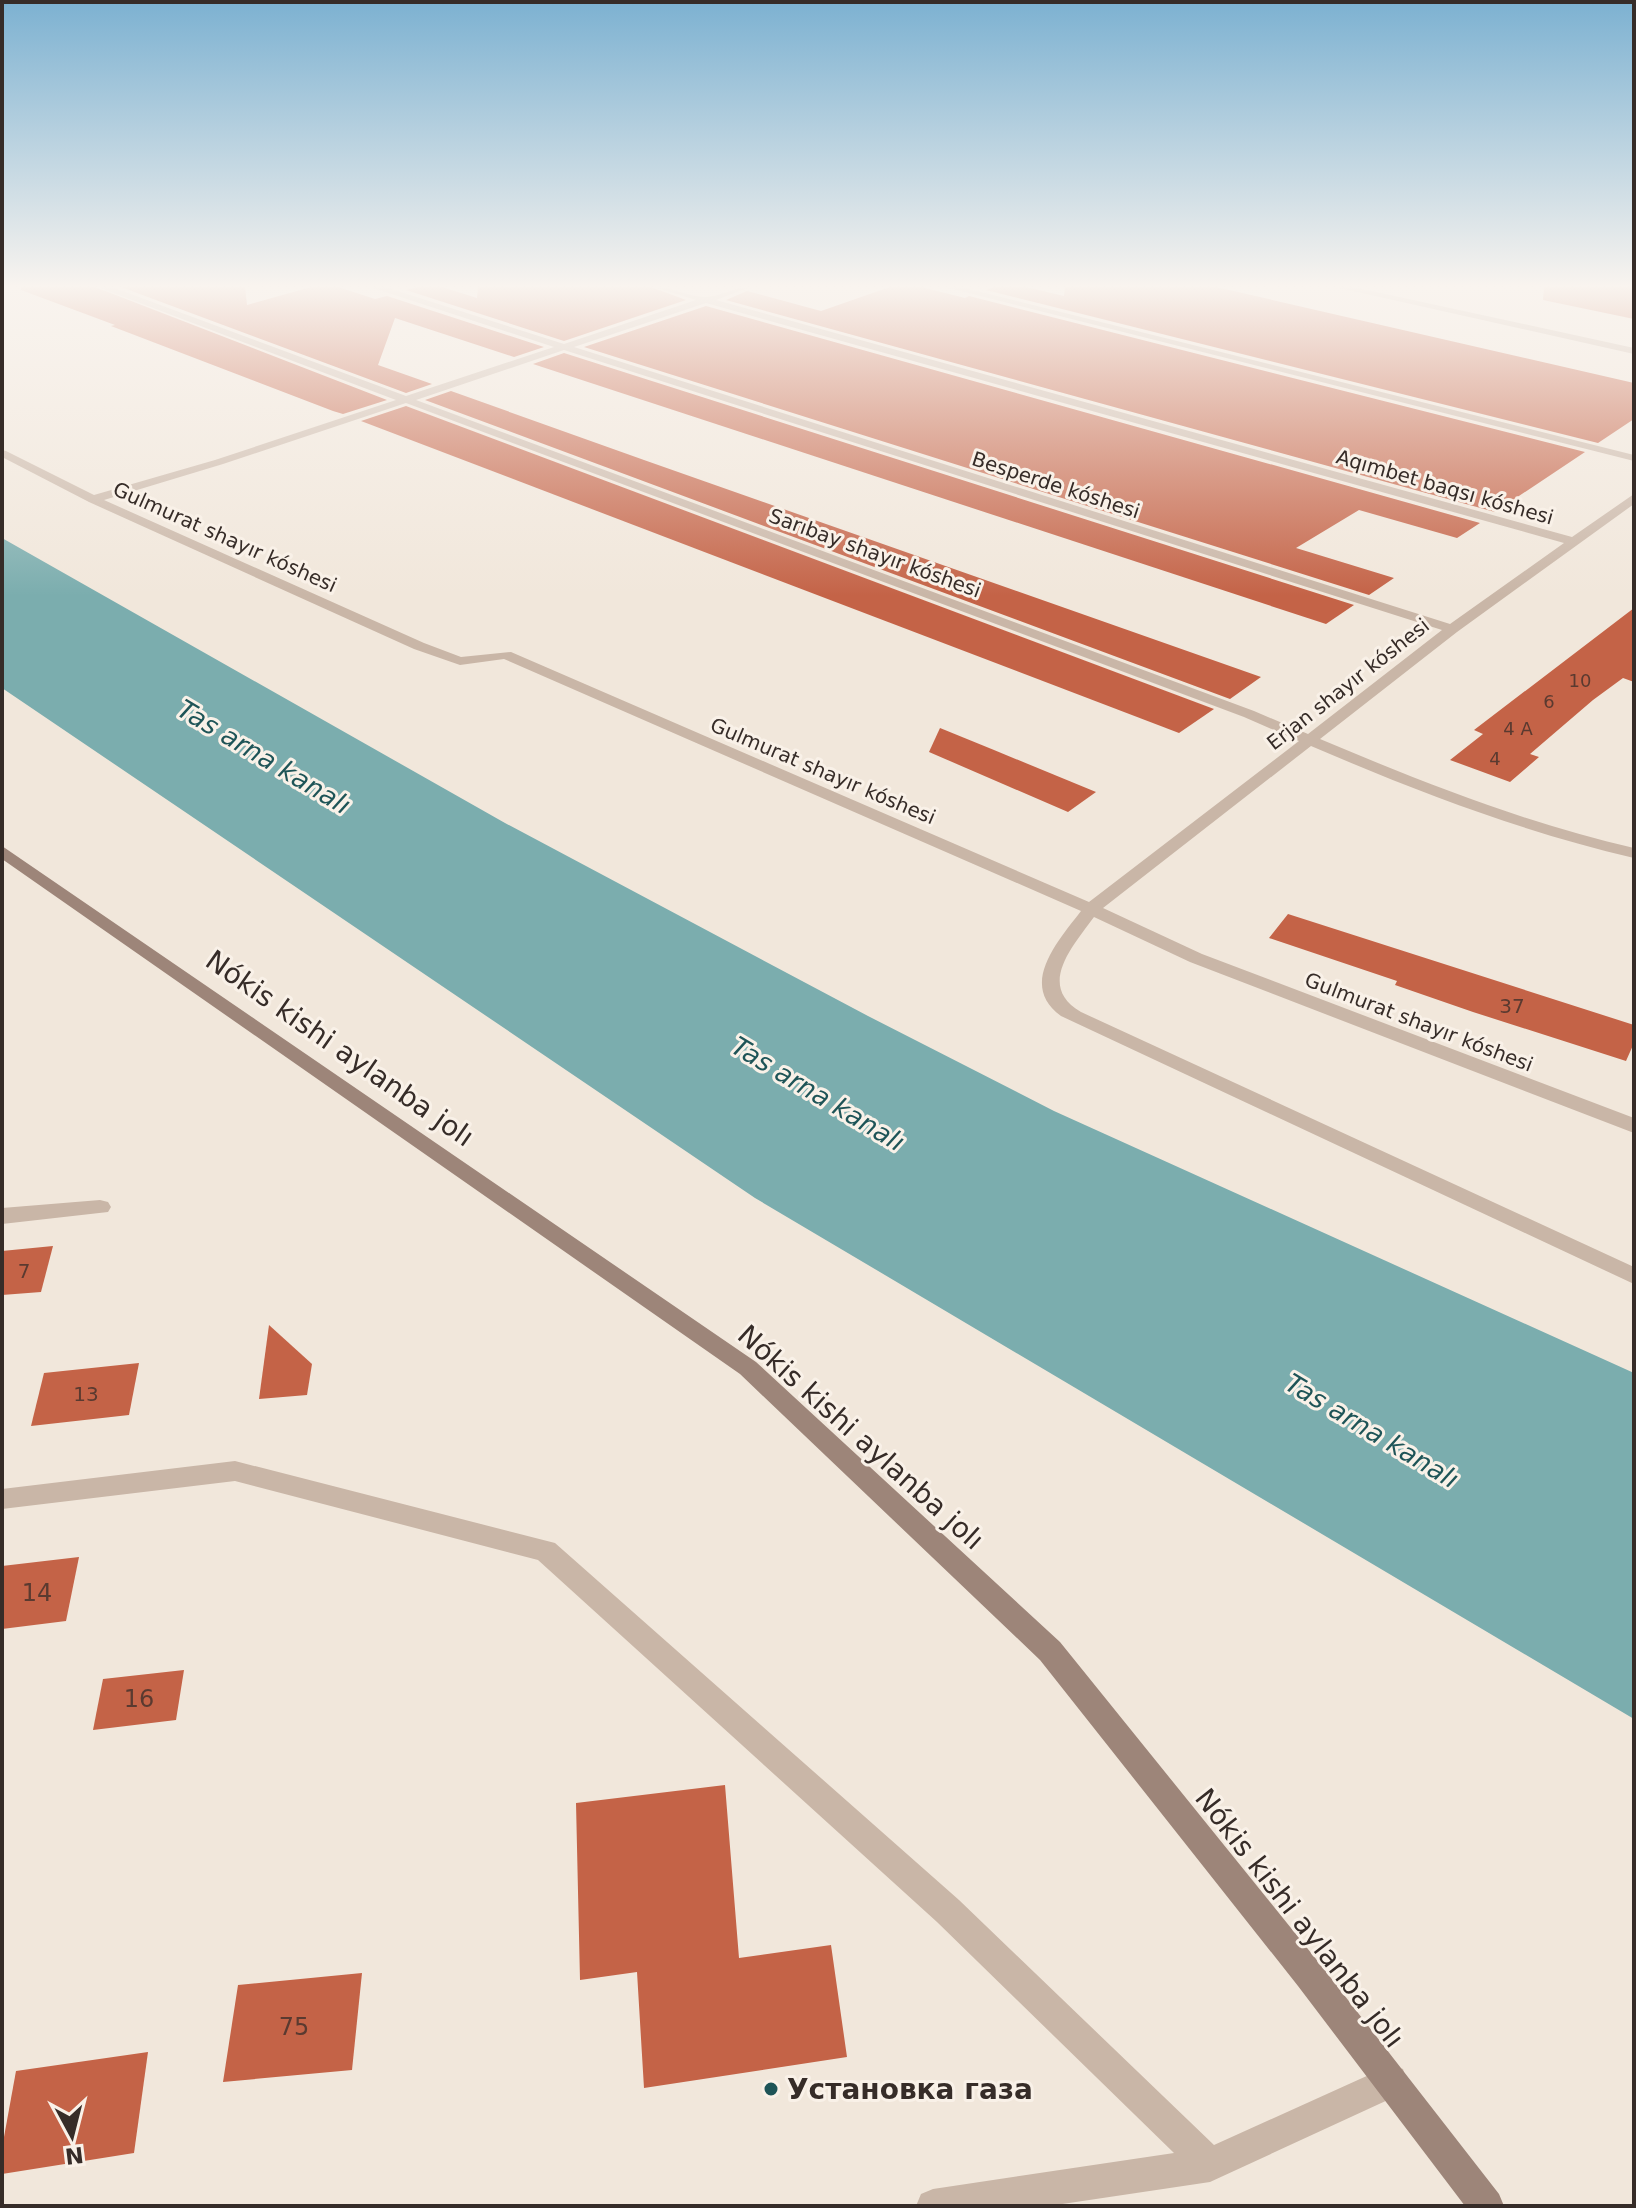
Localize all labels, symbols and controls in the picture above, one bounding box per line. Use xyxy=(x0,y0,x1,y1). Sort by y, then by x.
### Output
street label: Aqımbet baqsı kóshesi xyxy=(1334,444,1556,530)
street label: Besperde kóshesi xyxy=(969,447,1143,523)
street label: Gulmurat shayır kóshesi xyxy=(109,477,341,597)
street label: Sarıbay shayır kóshesi xyxy=(766,503,984,603)
street label: Erjan shayır kóshesi xyxy=(1262,613,1434,755)
house number: 10 xyxy=(1569,670,1591,691)
house number: 6 xyxy=(1543,691,1555,712)
water label: Tas arna kanalı xyxy=(172,694,356,820)
street label: Gulmurat shayır kóshesi xyxy=(707,713,939,829)
house number: 4 А xyxy=(1503,718,1533,739)
house number: 4 xyxy=(1489,748,1501,769)
street label: Nókis kishi aylanba jolı xyxy=(199,943,480,1153)
street label: Gulmurat shayır kóshesi xyxy=(1302,967,1536,1077)
house number: 37 xyxy=(1499,994,1525,1018)
water label: Tas arna kanalı xyxy=(726,1031,910,1157)
house number: 7 xyxy=(18,1259,30,1283)
street label: Nókis kishi aylanba jolı xyxy=(731,1318,990,1556)
water label: Tas arna kanalı xyxy=(1280,1368,1464,1494)
house number: 13 xyxy=(73,1382,99,1406)
house number: 14 xyxy=(22,1579,52,1607)
house number: 16 xyxy=(124,1685,154,1713)
street label: Nókis kishi aylanba jolı xyxy=(1188,1782,1411,2054)
house number: 75 xyxy=(279,2013,309,2041)
place label: Установка газа xyxy=(787,2073,1033,2106)
marker: Установка газа xyxy=(762,2080,780,2098)
north arrow xyxy=(32,2096,112,2176)
text: N xyxy=(64,2142,85,2169)

